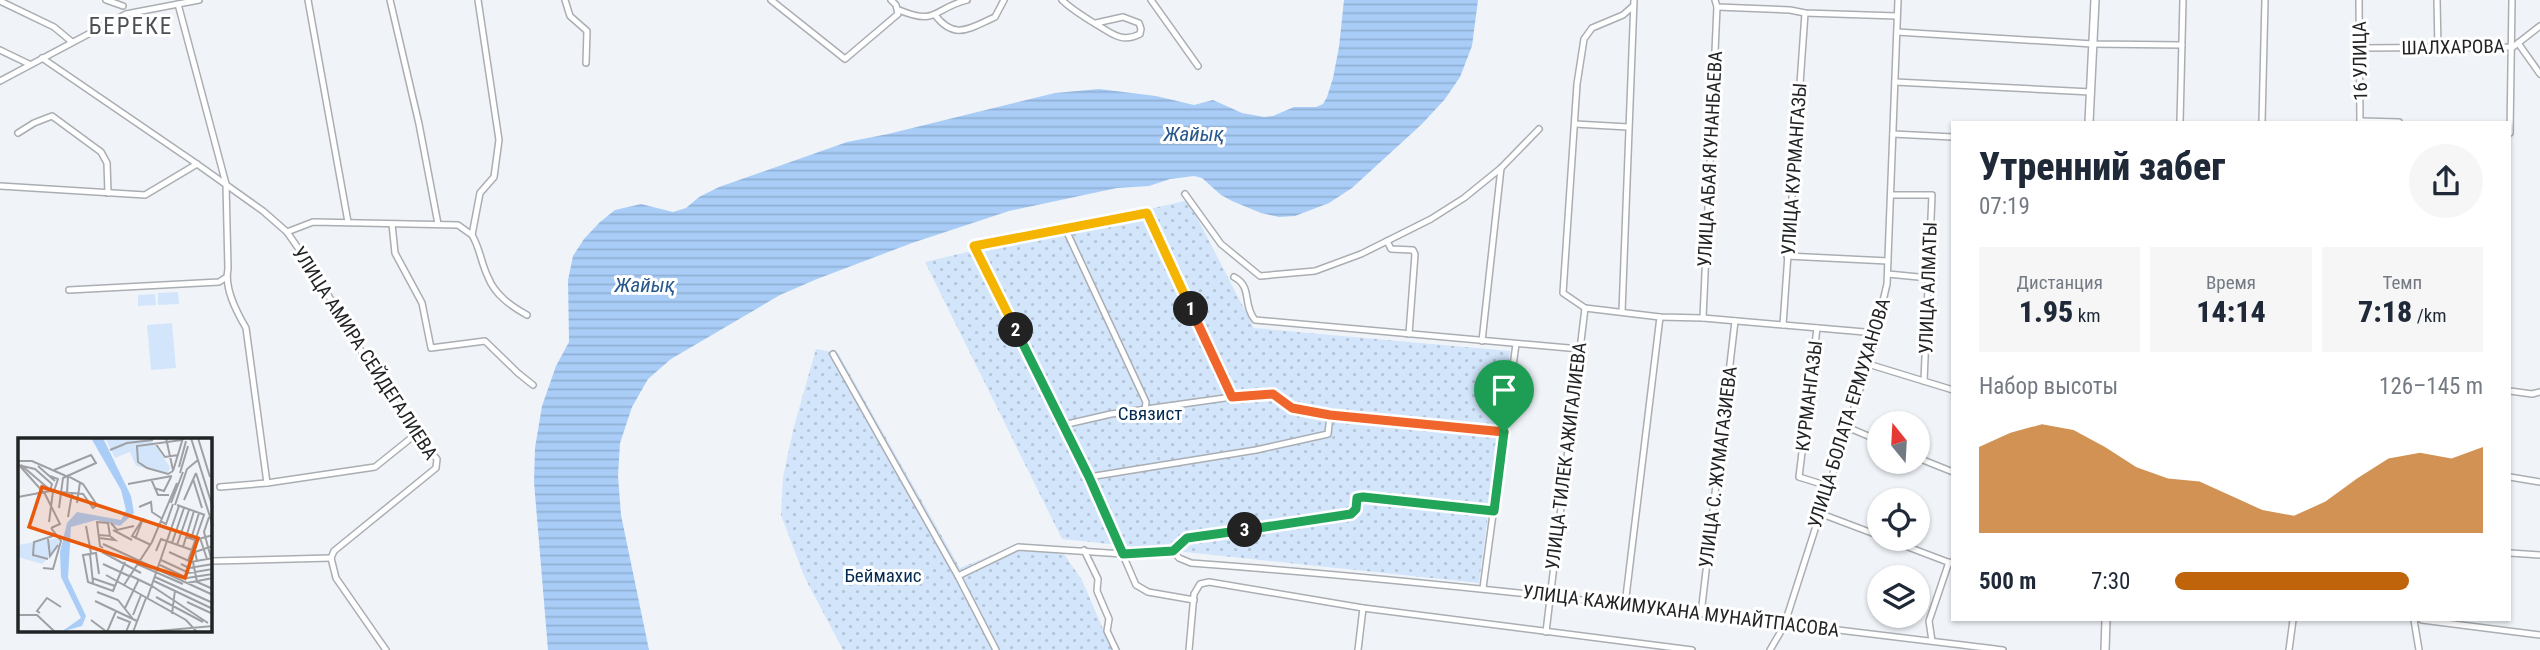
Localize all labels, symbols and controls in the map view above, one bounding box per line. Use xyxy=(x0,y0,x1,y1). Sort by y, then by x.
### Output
district label: БЕРЕКЕ xyxy=(89,13,173,40)
street label: 16 УЛИЦА xyxy=(2348,21,2372,101)
street label: ШАЛХАРОВА xyxy=(2401,35,2505,59)
street label: УЛИЦА АБАЯ КУНАНБАЕВА xyxy=(1693,50,1727,268)
street label: УЛИЦА КУРМАНГАЗЫ xyxy=(1777,82,1811,256)
water label: Жайық xyxy=(1162,122,1225,146)
button: share xyxy=(2409,144,2483,218)
text: Утренний забег xyxy=(1979,145,2225,189)
text: 07:19 xyxy=(1979,193,2030,220)
street label: УЛИЦА АЛМАТЫ xyxy=(1914,221,1942,355)
street label: УЛИЦА АМИРА СЕЙДЕГАЛИЕВА xyxy=(287,242,443,464)
text: Дистанция xyxy=(2016,271,2103,294)
text: Время xyxy=(2206,271,2256,294)
text: Темп xyxy=(2382,271,2422,294)
water label: Жайық xyxy=(613,273,676,297)
pin: 1 xyxy=(1174,292,1208,326)
text: 1.95 xyxy=(2019,294,2073,329)
text: 14:14 xyxy=(2196,294,2266,329)
text: 7:18 xyxy=(2358,294,2412,329)
street label: УЛИЦА БОЛАТА ЕРМУХАНОВА xyxy=(1803,295,1895,531)
text: 1 xyxy=(1186,297,1195,320)
text: km xyxy=(2073,304,2101,327)
text: /km xyxy=(2412,304,2447,327)
pin: 2 xyxy=(998,312,1034,348)
text: 2 xyxy=(1011,318,1020,341)
street label: КУРМАНГАЗЫ xyxy=(1791,339,1827,453)
street label: УЛИЦА ТИЛЕК АЖИГАЛИЕВА xyxy=(1541,341,1591,571)
pin xyxy=(1474,360,1534,432)
street label: УЛИЦА С. ЖУМАГАЗИЕВА xyxy=(1694,365,1742,569)
icon: arrive xyxy=(1485,371,1523,409)
text: Набор высоты xyxy=(1979,373,2118,400)
text: 126–145 m xyxy=(2379,373,2483,400)
park label: Связист xyxy=(1118,402,1182,425)
north arrow xyxy=(1867,411,1930,474)
map controls xyxy=(1867,411,1930,628)
inset map xyxy=(18,438,212,632)
button: locate xyxy=(1867,488,1930,551)
pin: 3 xyxy=(1228,512,1262,548)
text: 3 xyxy=(1240,518,1249,541)
park label: Беймахис xyxy=(844,564,922,587)
button: layers xyxy=(1867,565,1930,628)
text: 500 m xyxy=(1979,568,2036,595)
text: 7:30 xyxy=(2091,568,2130,595)
street label: УЛИЦА КАЖИМУКАНА МУНАЙТПАСОВА xyxy=(1522,580,1841,642)

